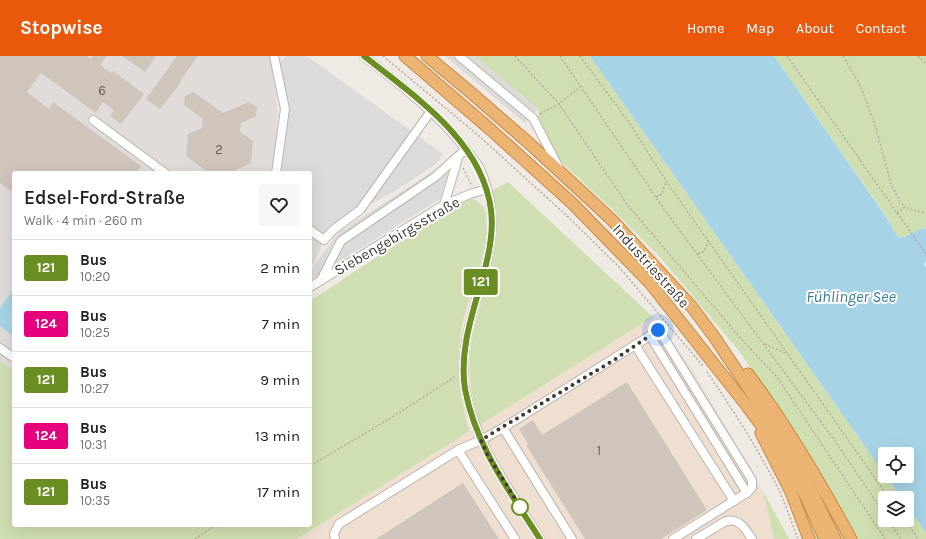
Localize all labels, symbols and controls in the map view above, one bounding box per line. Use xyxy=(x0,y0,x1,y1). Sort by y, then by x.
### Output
text: Stopwise xyxy=(20,17,103,39)
text: Home xyxy=(687,20,724,37)
text: Map xyxy=(746,20,774,37)
text: About xyxy=(796,20,834,37)
text: Contact xyxy=(856,20,906,37)
house number: 6 xyxy=(98,83,106,98)
house number: 2 xyxy=(215,142,223,157)
button: heart xyxy=(258,184,300,226)
text: Edsel-Ford-Straße xyxy=(24,187,185,209)
street label: Siebengebirgsstraße xyxy=(331,193,463,279)
text: Walk · 4 min · 260 m xyxy=(24,213,143,228)
street label: Industriestraße xyxy=(609,220,693,312)
text: Bus xyxy=(80,251,107,269)
text: 121 xyxy=(37,259,55,276)
text: 2 min xyxy=(260,259,300,277)
text: 10:20 xyxy=(80,269,110,284)
line badge: 121 xyxy=(458,269,504,295)
text: 121 xyxy=(472,273,490,290)
water label: Fühlinger See xyxy=(806,287,896,306)
text: Bus xyxy=(80,307,107,325)
text: 124 xyxy=(35,315,57,332)
text: 7 min xyxy=(262,315,300,333)
your location xyxy=(648,320,668,340)
text: 10:25 xyxy=(80,325,110,340)
text: Bus xyxy=(80,363,107,381)
text: 121 xyxy=(37,371,55,388)
text: 9 min xyxy=(260,371,300,389)
text: 10:27 xyxy=(80,381,109,396)
text: Bus xyxy=(80,419,107,437)
text: 124 xyxy=(35,427,57,444)
text: 13 min xyxy=(255,427,300,445)
text: 10:31 xyxy=(80,437,107,452)
house number: 1 xyxy=(597,443,601,458)
map controls xyxy=(878,447,914,527)
button: locate xyxy=(878,447,914,483)
text: Bus xyxy=(80,475,107,493)
text: 121 xyxy=(37,483,55,500)
text: 17 min xyxy=(257,483,300,501)
button: layers xyxy=(878,491,914,527)
text: 10:35 xyxy=(80,493,110,508)
unlabelled marker xyxy=(511,498,529,516)

